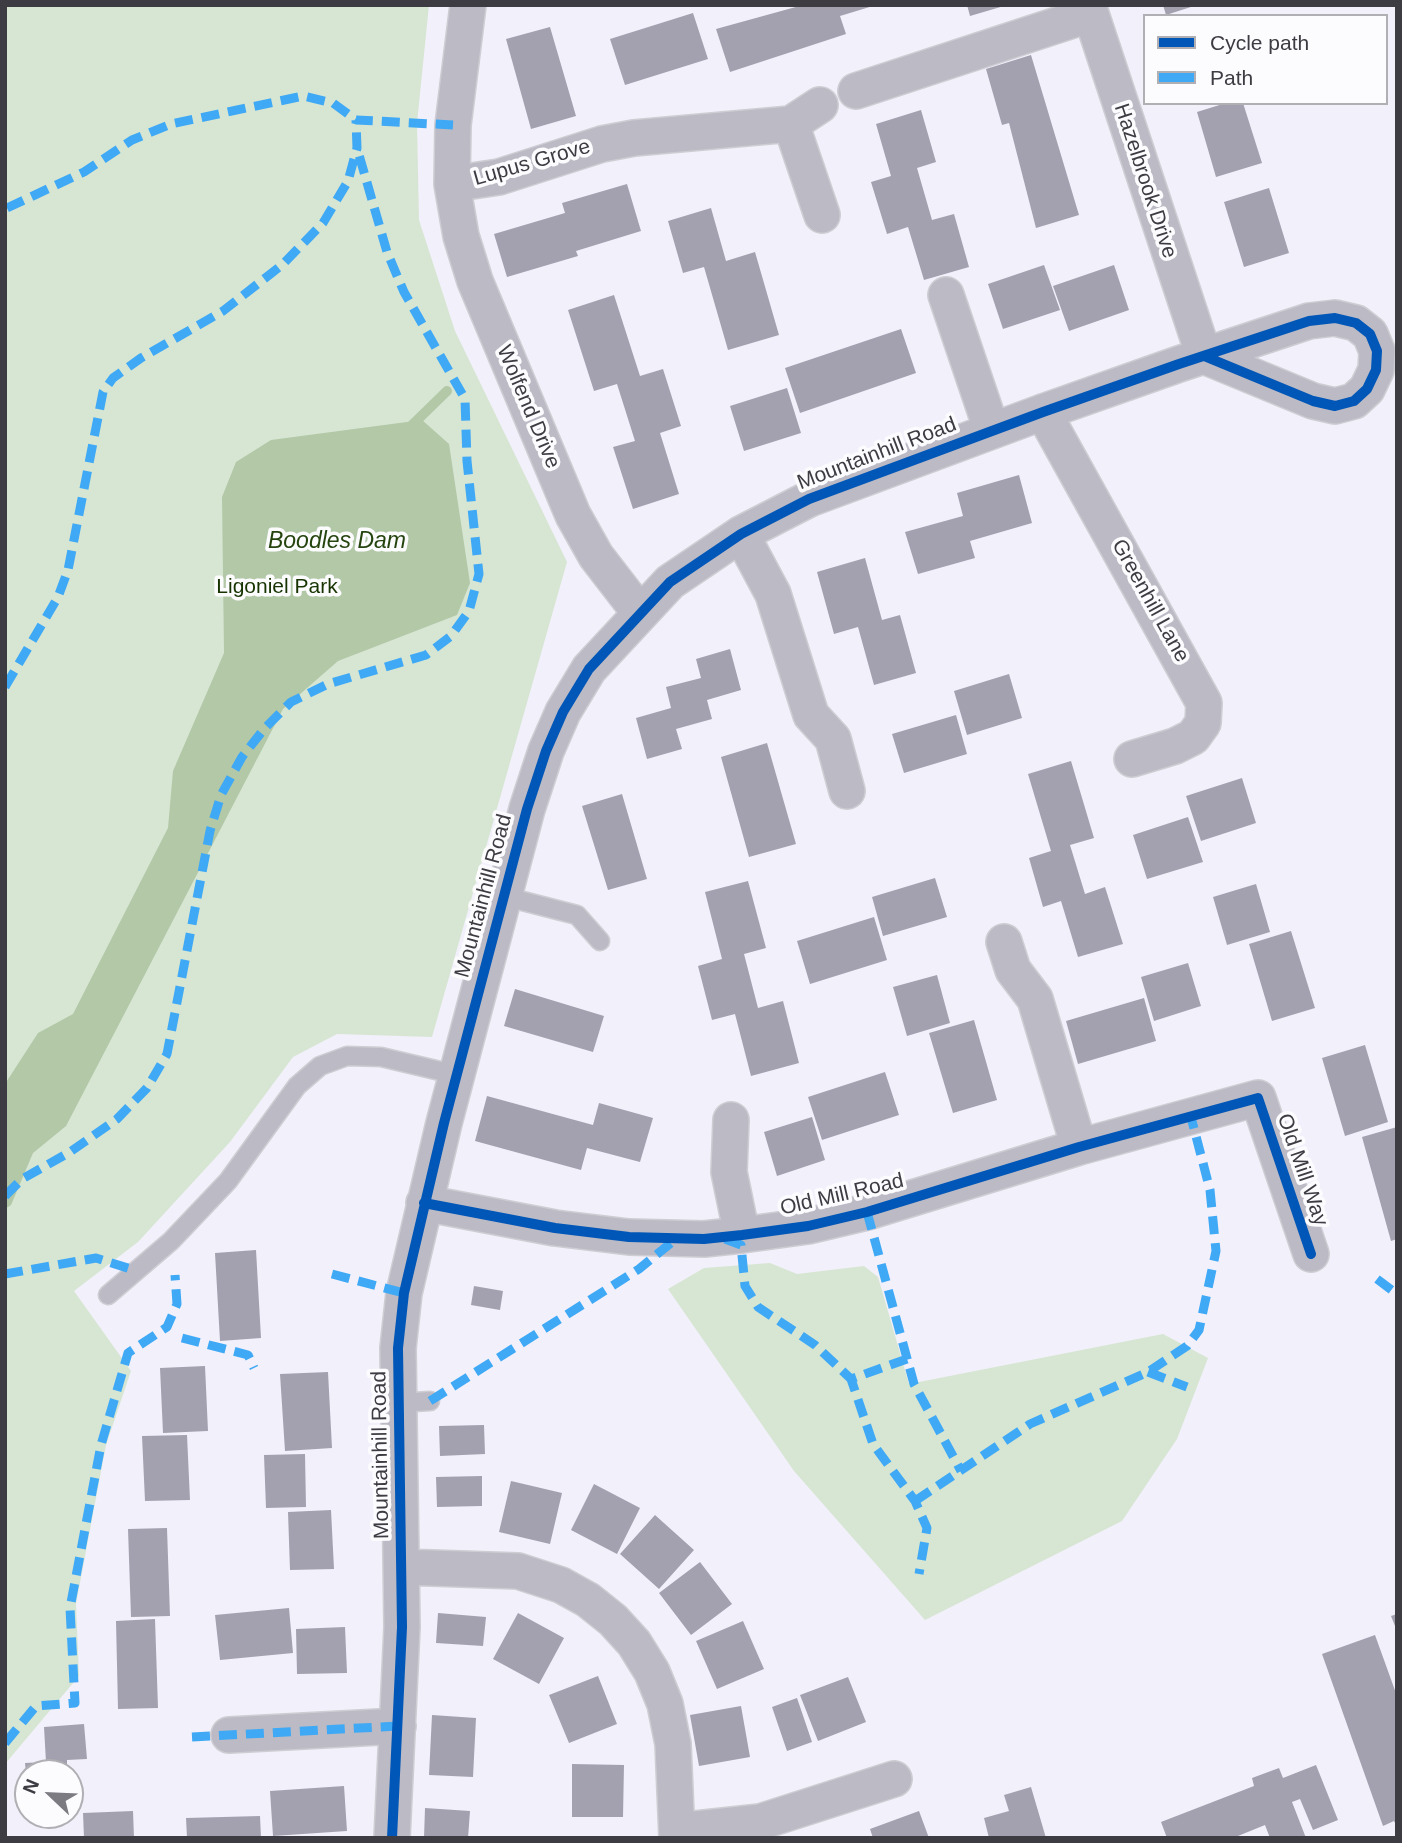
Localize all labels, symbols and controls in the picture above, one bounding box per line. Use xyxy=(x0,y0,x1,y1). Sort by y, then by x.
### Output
legend xyxy=(1143,14,1388,105)
text: Cycle path xyxy=(1210,31,1309,54)
text: Path xyxy=(1210,66,1253,89)
street label: Hazelbrook Drive xyxy=(1108,101,1182,261)
street label: Lupus Grove xyxy=(471,134,593,192)
street label: Wolfend Drive xyxy=(491,342,565,472)
street label: Mountainhill Road xyxy=(794,412,960,496)
water label: Boodles Dam xyxy=(268,528,406,556)
street label: Greenhill Lane xyxy=(1106,535,1194,667)
park label: Ligoniel Park xyxy=(216,574,338,600)
street label: Mountainhill Road xyxy=(450,812,518,980)
street label: Old Mill Way xyxy=(1271,1111,1333,1229)
street label: Old Mill Road xyxy=(778,1169,906,1221)
street label: Mountainhill Road xyxy=(367,1371,395,1539)
north arrow xyxy=(14,1759,84,1829)
text: N xyxy=(19,1776,43,1797)

